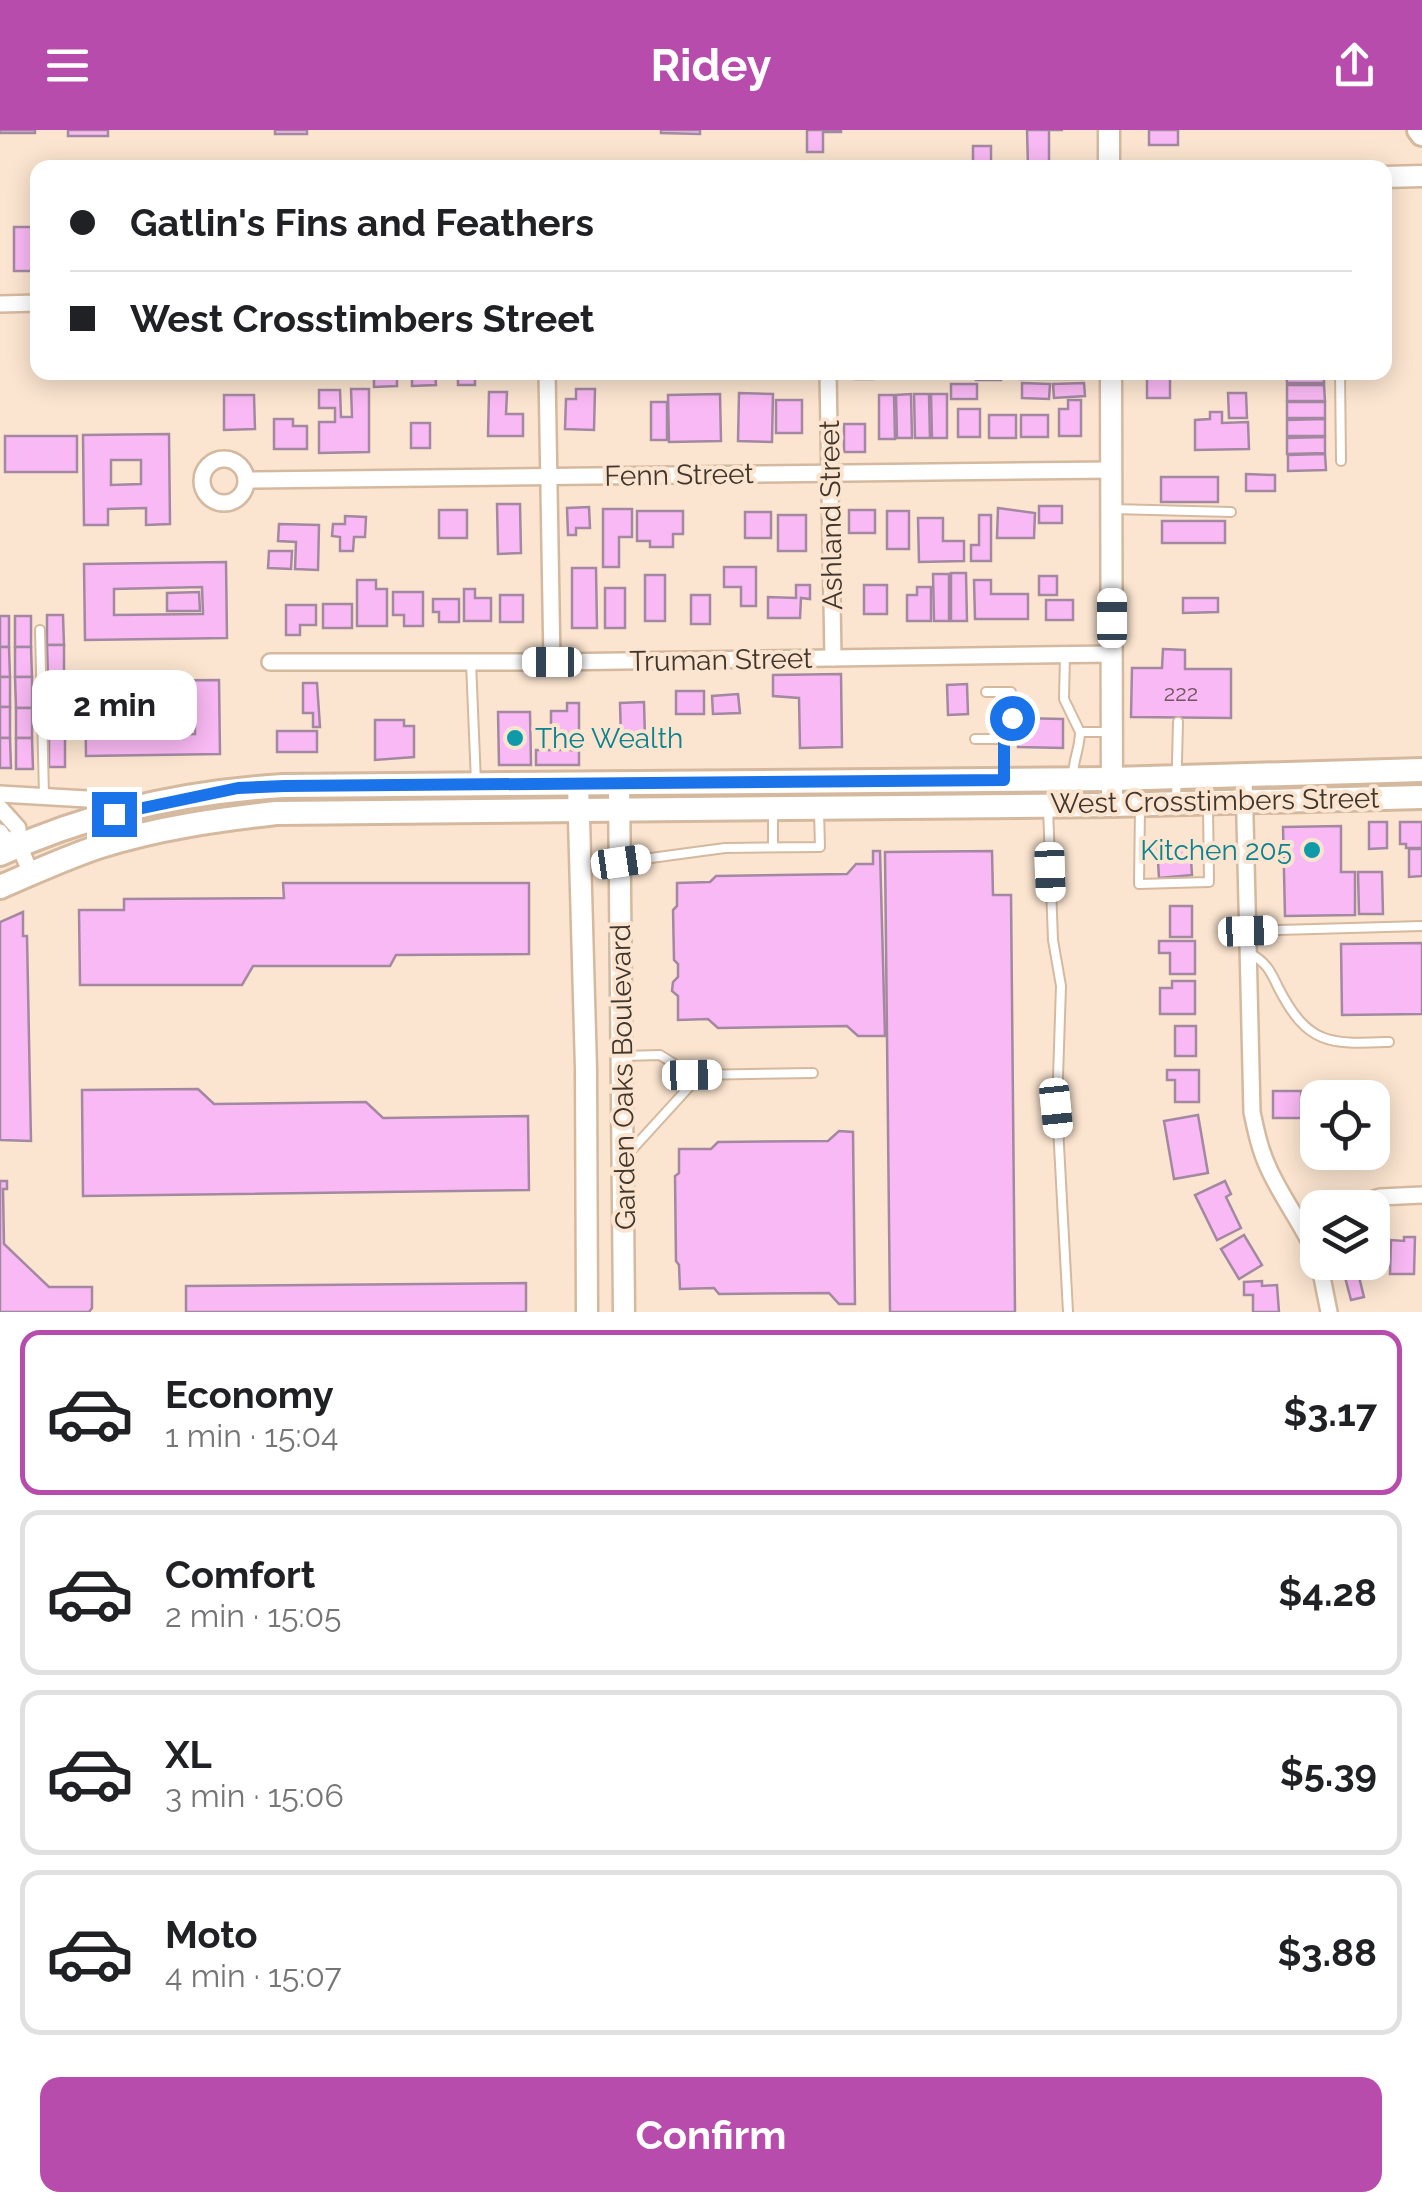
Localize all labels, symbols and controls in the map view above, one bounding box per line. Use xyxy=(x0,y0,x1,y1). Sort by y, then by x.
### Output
icon: menu xyxy=(40,38,95,93)
icon: share xyxy=(1327,38,1382,93)
text: Ridey xyxy=(650,39,772,92)
text: Gatlin's Fins and Feathers xyxy=(130,200,594,245)
text: West Crosstimbers Street xyxy=(130,296,594,341)
street label: Ashland Street xyxy=(813,419,849,610)
street label: Fenn Street xyxy=(604,457,755,493)
car xyxy=(1097,588,1127,648)
street label: Truman Street xyxy=(629,642,813,678)
car xyxy=(522,647,582,677)
callout: 2 min xyxy=(32,669,196,739)
house number: 222 xyxy=(1164,680,1198,706)
text: 2 min xyxy=(73,686,156,723)
route start xyxy=(990,696,1035,741)
place label: The Wealth xyxy=(535,722,683,755)
marker: The Wealth xyxy=(504,727,526,749)
street label: West Crosstimbers Street xyxy=(1050,782,1380,820)
route end xyxy=(92,792,137,837)
place label: Kitchen 205 xyxy=(1140,834,1292,867)
marker: Kitchen 205 xyxy=(1301,839,1323,861)
car xyxy=(1034,841,1066,903)
car xyxy=(589,843,653,881)
car xyxy=(1217,915,1279,947)
street label: Garden Oaks Boulevard xyxy=(604,924,642,1230)
car xyxy=(662,1059,722,1091)
car xyxy=(1038,1077,1074,1139)
map controls xyxy=(1300,1080,1390,1280)
button: locate xyxy=(1300,1080,1390,1170)
button: layers xyxy=(1300,1190,1390,1280)
icon: car xyxy=(45,1368,135,1458)
text: Economy xyxy=(165,1372,334,1417)
text: $3.17 xyxy=(1283,1390,1377,1435)
text: 1 min · 15:04 xyxy=(165,1417,338,1454)
icon: car xyxy=(45,1548,135,1638)
text: Comfort xyxy=(165,1552,315,1597)
text: $4.28 xyxy=(1278,1570,1377,1615)
text: 2 min · 15:05 xyxy=(165,1597,341,1634)
icon: car xyxy=(45,1728,135,1818)
text: XL xyxy=(165,1732,212,1777)
text: $5.39 xyxy=(1280,1750,1377,1795)
text: 3 min · 15:06 xyxy=(165,1777,344,1814)
icon: car xyxy=(45,1908,135,1998)
text: Moto xyxy=(165,1912,258,1957)
text: $3.88 xyxy=(1277,1930,1377,1975)
text: 4 min · 15:07 xyxy=(165,1957,342,1994)
button: Confirm xyxy=(40,2077,1382,2192)

